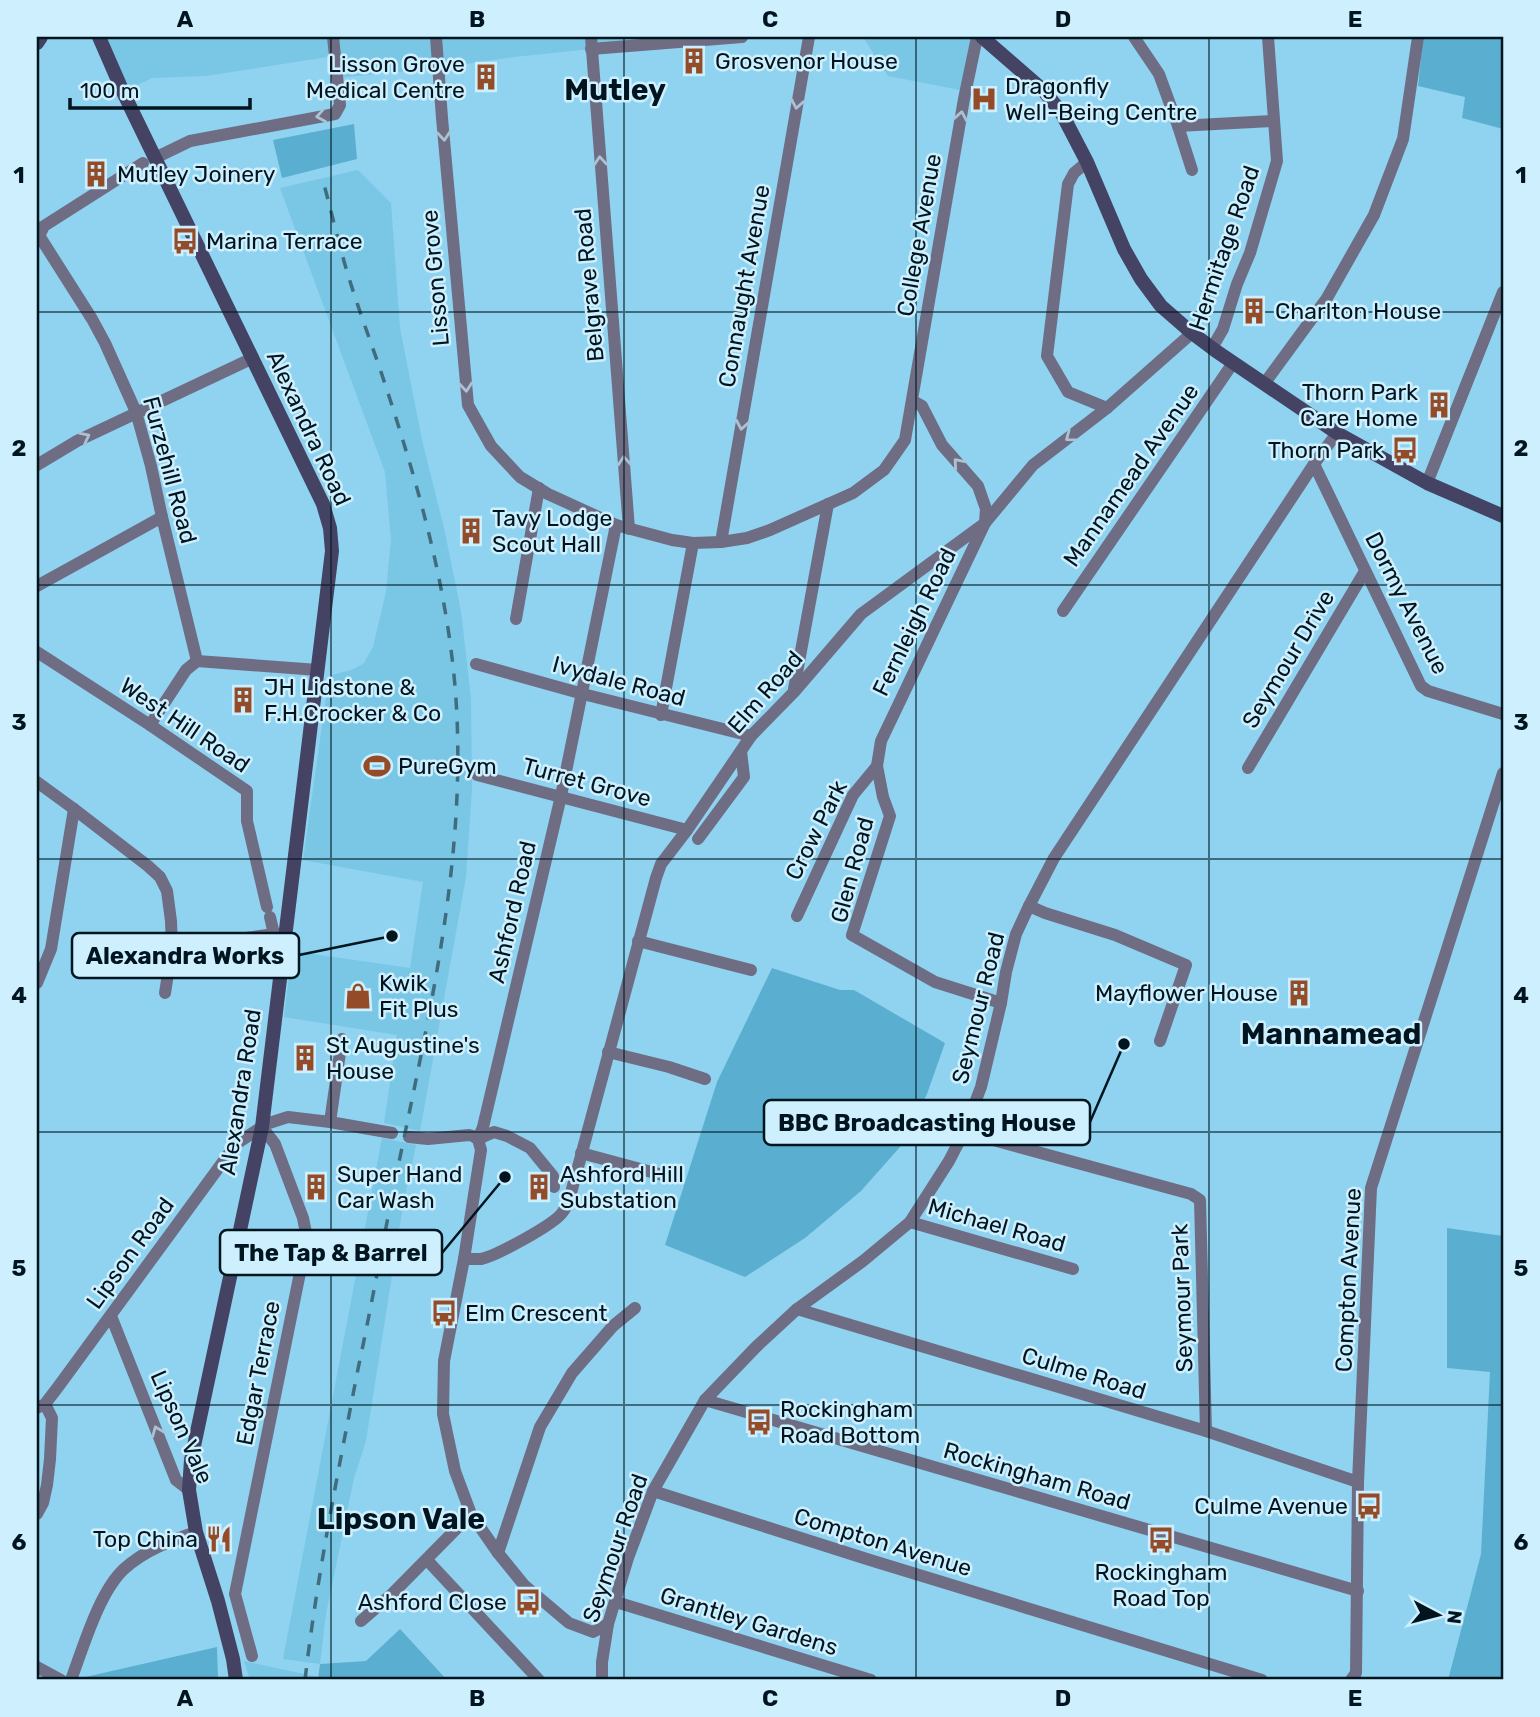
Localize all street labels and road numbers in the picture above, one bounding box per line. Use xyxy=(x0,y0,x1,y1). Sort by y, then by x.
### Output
street label: College Avenue xyxy=(891,151,947,319)
street label: Hermitage Road xyxy=(1183,162,1265,334)
street label: Connaught Avenue xyxy=(712,183,776,389)
street label: Belgrave Road xyxy=(568,207,610,363)
street label: Lisson Grove xyxy=(415,209,455,347)
street label: Alexandra Road xyxy=(261,346,357,510)
street label: Mannamead Avenue xyxy=(1057,378,1205,572)
street label: Furzehill Road xyxy=(137,393,203,547)
street label: Dormy Avenue xyxy=(1359,527,1455,679)
street label: Fernleigh Road xyxy=(866,544,962,700)
street label: Seymour Drive xyxy=(1236,585,1340,733)
street label: Elm Road xyxy=(722,645,808,739)
street label: Ivydale Road xyxy=(550,650,688,712)
street label: West Hill Road xyxy=(115,671,255,779)
street label: Turret Grove xyxy=(520,751,654,813)
street label: Crow Park xyxy=(779,775,853,885)
street label: Glen Road xyxy=(824,814,880,926)
street label: Ashford Road xyxy=(482,838,542,986)
street label: Seymour Road xyxy=(946,929,1010,1087)
street label: Alexandra Road xyxy=(213,1007,267,1177)
street label: Compton Avenue xyxy=(1329,1187,1367,1373)
street label: Lipson Road xyxy=(80,1192,180,1314)
street label: Michael Road xyxy=(925,1192,1069,1258)
street label: Seymour Park xyxy=(1165,1223,1199,1373)
street label: Edgar Terrace xyxy=(230,1298,286,1448)
street label: Culme Road xyxy=(1019,1341,1149,1405)
street label: Lipson Vale xyxy=(145,1366,219,1488)
street label: Rockingham Road xyxy=(940,1436,1134,1516)
street label: Seymour Road xyxy=(576,1470,654,1626)
street label: Compton Avenue xyxy=(791,1502,975,1582)
street label: Grantley Gardens xyxy=(657,1581,841,1661)

